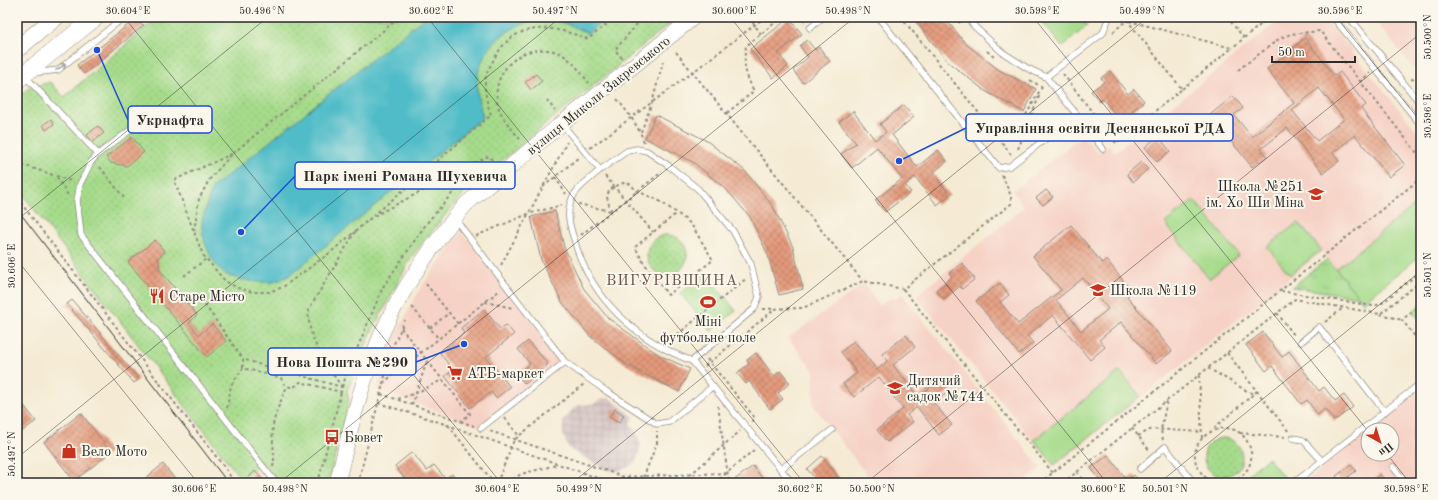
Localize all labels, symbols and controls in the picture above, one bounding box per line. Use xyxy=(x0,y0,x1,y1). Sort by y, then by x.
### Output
text: 30.604°E xyxy=(106,6,150,16)
text: 50.496°N xyxy=(239,6,285,16)
text: 30.602°E xyxy=(409,6,453,16)
text: 50.497°N xyxy=(532,6,578,16)
text: 30.600°E xyxy=(712,6,756,16)
text: 50.498°N xyxy=(825,6,871,16)
text: 30.598°E xyxy=(1015,6,1059,16)
text: 50.499°N xyxy=(1119,6,1165,16)
text: 30.596°E xyxy=(1318,6,1362,16)
text: 50.500°N xyxy=(1423,14,1433,60)
street label: вулиця Миколи Закревського xyxy=(524,34,673,158)
scale bar xyxy=(1272,38,1355,64)
text: 50 m xyxy=(1278,46,1305,59)
one-way arrow xyxy=(55,62,67,70)
text: 30.596°E xyxy=(1423,94,1433,138)
callout: Укрнафта xyxy=(128,106,212,133)
text: Укрнафта xyxy=(136,114,204,129)
callout: Управління освіти Деснянської РДА xyxy=(966,114,1233,141)
text: Управління освіти Деснянської РДА xyxy=(975,122,1225,137)
callout: Парк імені Романа Шухевича xyxy=(295,162,515,189)
text: Парк імені Романа Шухевича xyxy=(303,170,507,185)
place label: Школа №251 ім. Хо Ши Міна xyxy=(1206,180,1304,210)
school or university icon: Школа №251 ім. Хо Ши Міна xyxy=(1307,185,1325,203)
text: 30.606°E xyxy=(7,244,17,288)
text: 50.501°N xyxy=(1423,252,1433,298)
district label: ВИГУРІВЩИНА xyxy=(606,274,738,289)
school or university icon: Школа №119 xyxy=(1089,281,1107,299)
place label: Школа №119 xyxy=(1110,284,1197,298)
restaurant icon: Старе Місто xyxy=(148,287,166,305)
place label: Старе Місто xyxy=(169,290,245,304)
sports icon: Міні футбольне поле xyxy=(699,293,717,311)
place label: Міні футбольне поле xyxy=(660,315,756,346)
callout: Нова Пошта №290 xyxy=(268,348,416,375)
text: Нова Пошта №290 xyxy=(276,356,408,371)
supermarket icon: АТБ-маркет xyxy=(446,364,464,382)
place label: АТБ-маркет xyxy=(467,367,544,381)
place label: Дитячий садок №744 xyxy=(907,374,984,404)
school or university icon: Дитячий садок №744 xyxy=(886,379,904,397)
north arrow xyxy=(1360,422,1400,462)
bus stop icon: Бювет xyxy=(323,428,341,446)
text: 50.497°N xyxy=(7,431,17,477)
place label: Бювет xyxy=(344,431,383,445)
text: Пн xyxy=(1376,440,1395,458)
shop icon: Вело Мото xyxy=(60,442,78,460)
place label: Вело Мото xyxy=(81,445,147,459)
text: 30.606°E xyxy=(172,484,216,494)
text: 50.498°N xyxy=(262,484,308,494)
text: 30.604°E xyxy=(475,484,519,494)
text: 50.499°N xyxy=(556,484,602,494)
text: 30.602°E xyxy=(778,484,822,494)
text: 50.500°N xyxy=(849,484,895,494)
text: 30.600°E xyxy=(1081,484,1125,494)
text: 50.501°N xyxy=(1142,484,1188,494)
text: 30.598°E xyxy=(1384,484,1428,494)

